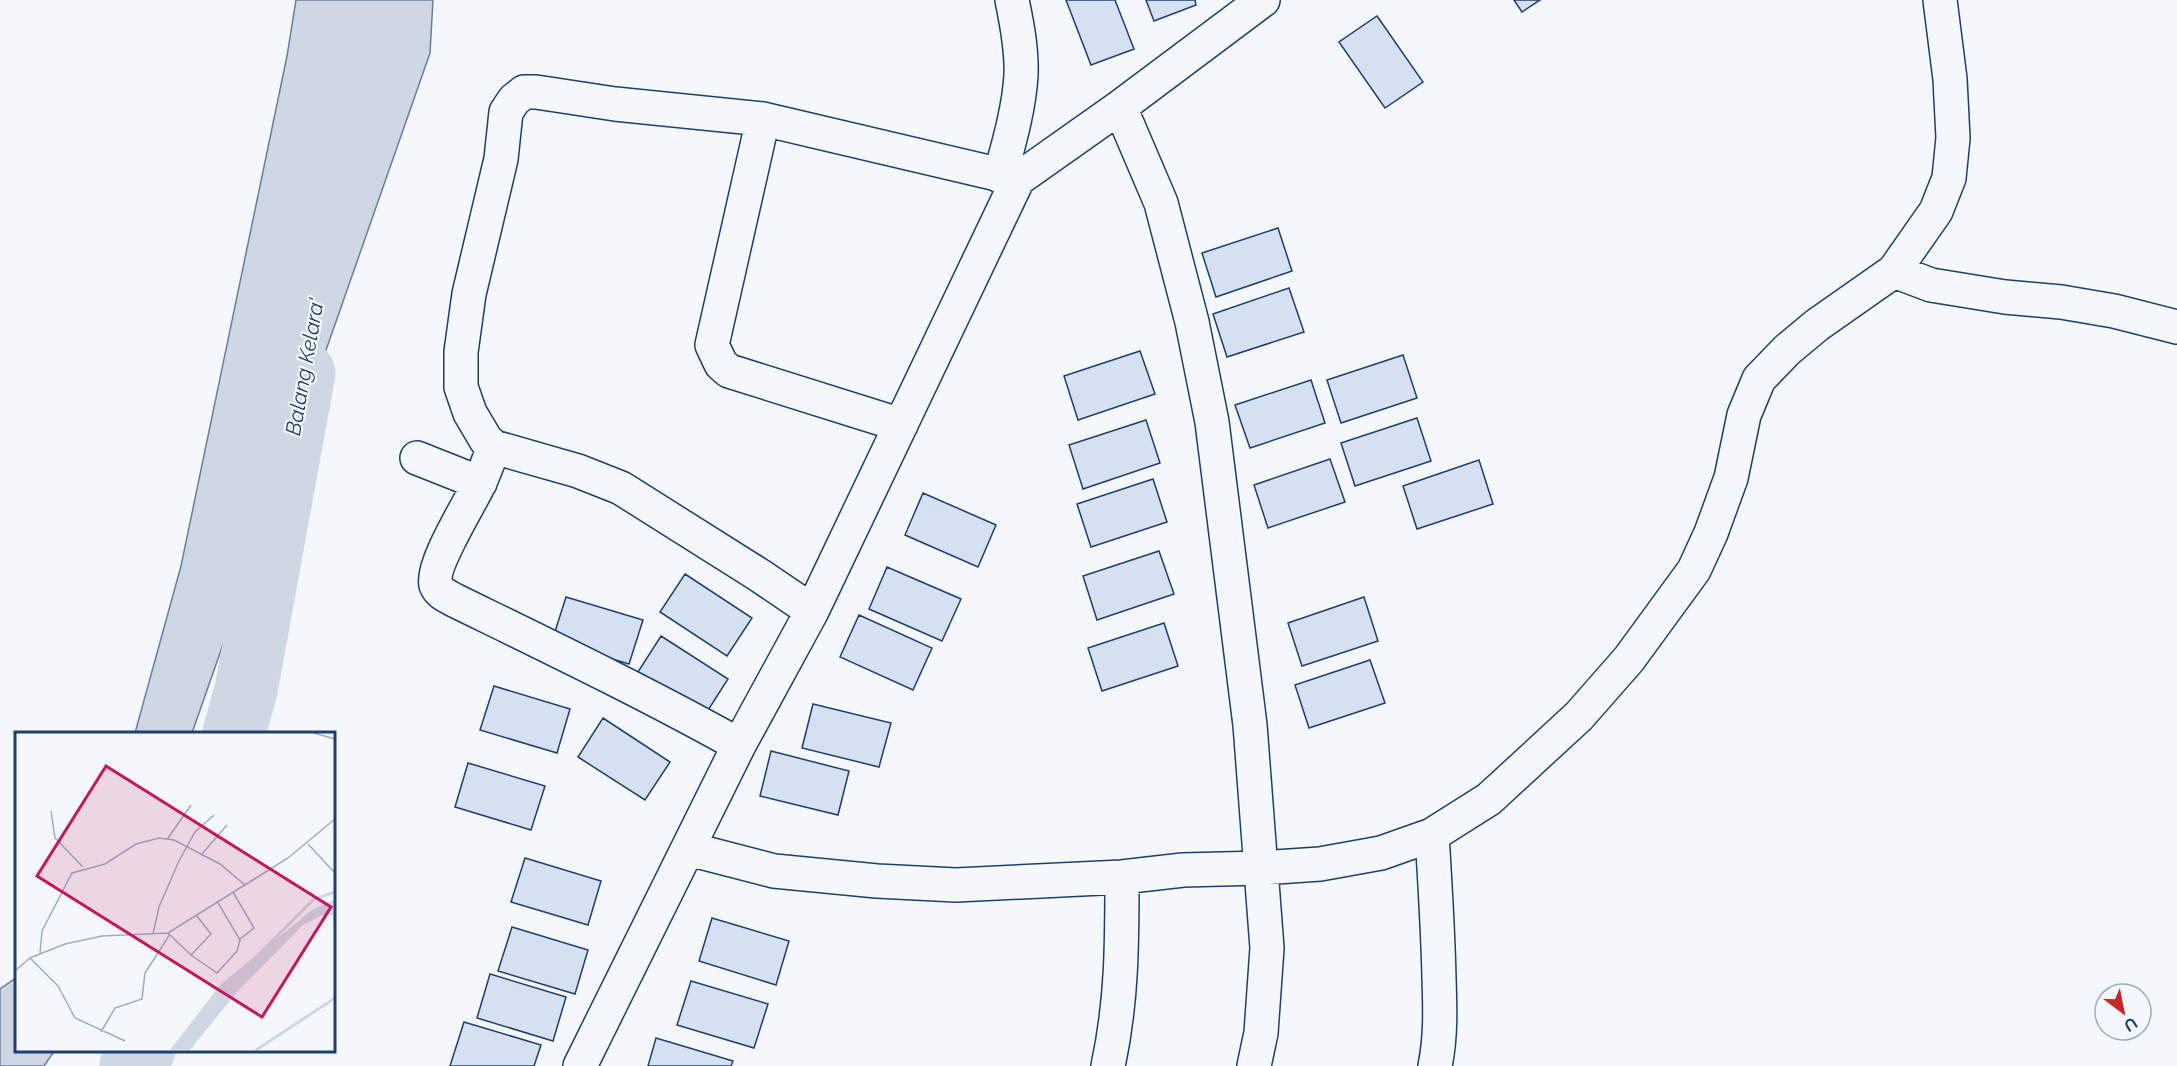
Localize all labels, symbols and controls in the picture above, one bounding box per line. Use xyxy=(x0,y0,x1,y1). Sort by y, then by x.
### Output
water label: Balang Kelara' xyxy=(280,296,329,437)
inset map xyxy=(15,732,334,1051)
north arrow xyxy=(2093,982,2153,1042)
text: U xyxy=(2121,1013,2141,1036)

